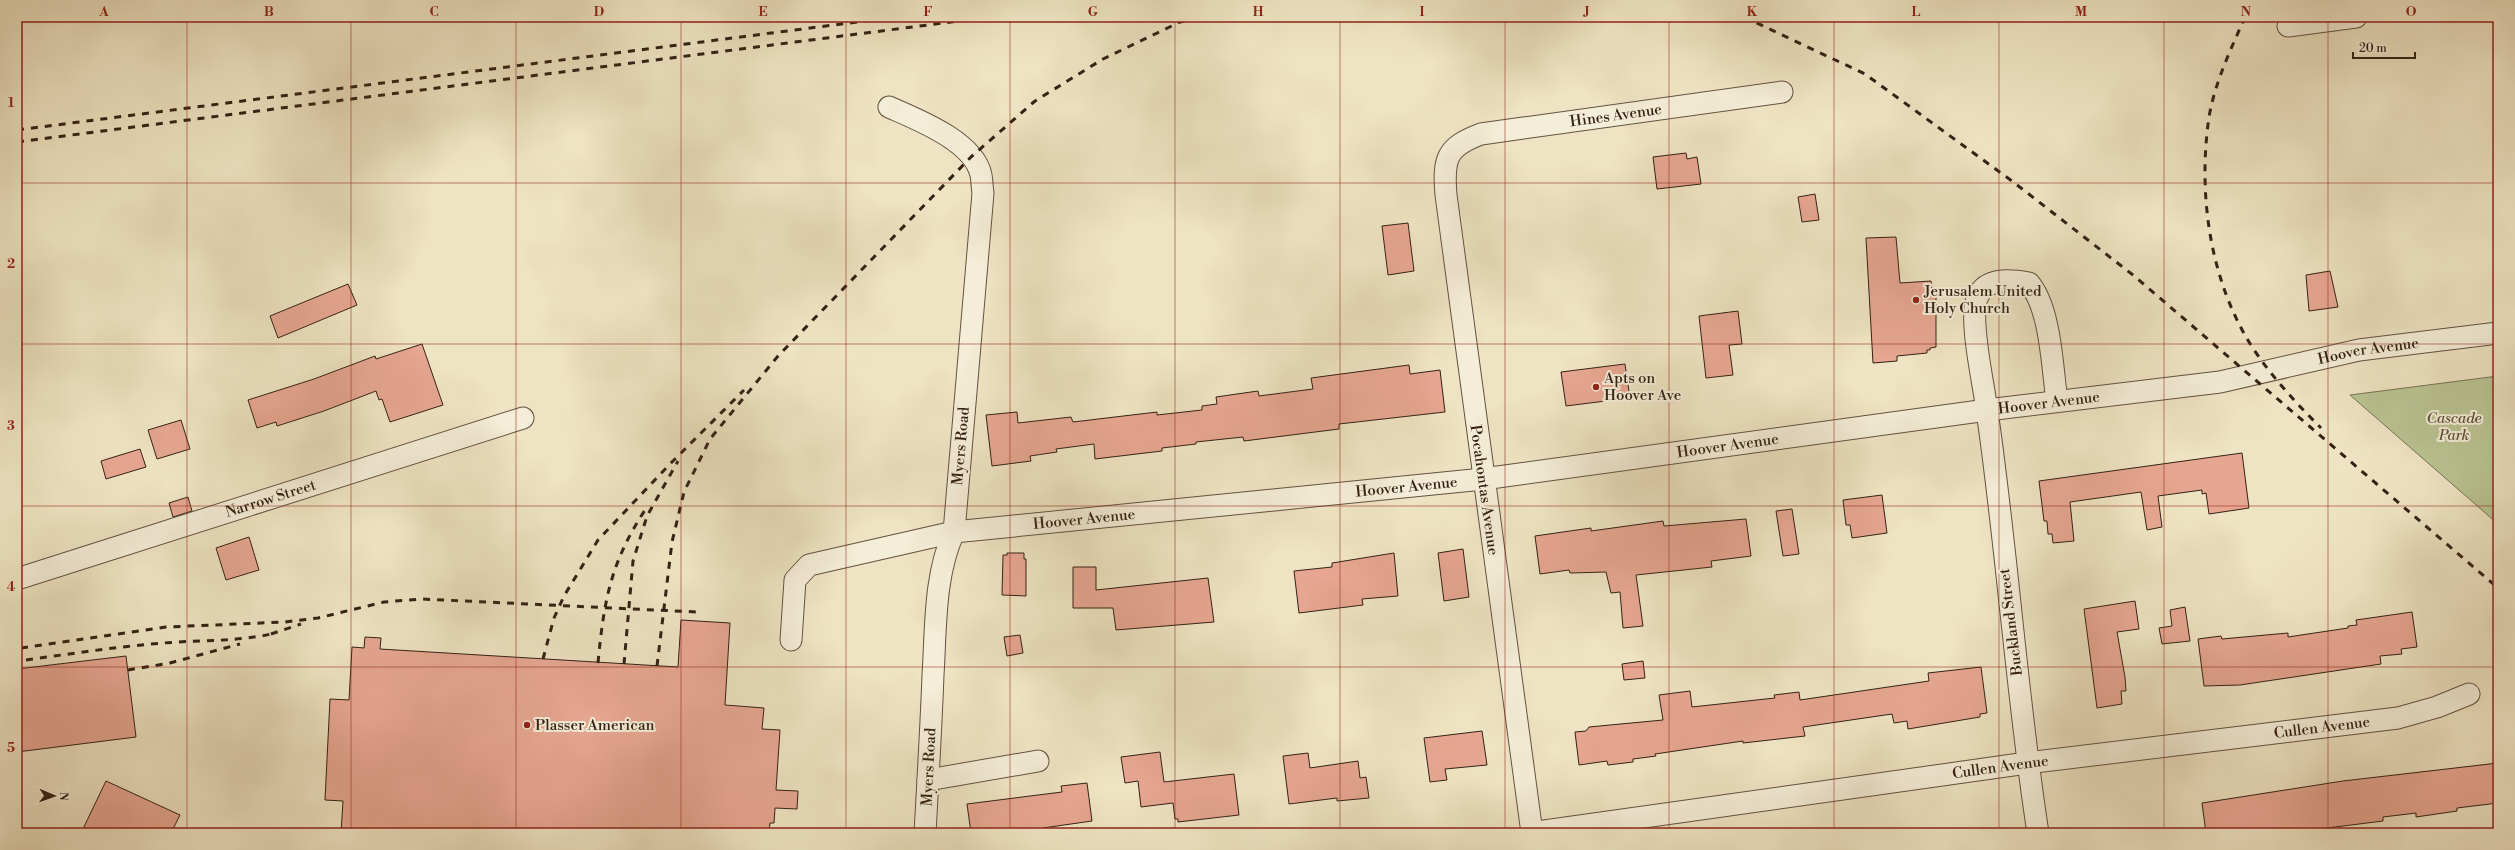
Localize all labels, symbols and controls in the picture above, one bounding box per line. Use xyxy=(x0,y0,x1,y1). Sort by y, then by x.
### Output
text: A xyxy=(98,4,109,20)
text: B xyxy=(264,4,274,20)
text: C xyxy=(429,4,439,20)
text: D xyxy=(594,4,604,20)
text: E xyxy=(758,4,768,20)
text: F xyxy=(923,4,933,20)
text: G xyxy=(1088,4,1099,20)
text: H xyxy=(1253,4,1264,20)
text: I xyxy=(1419,4,1425,20)
text: J xyxy=(1582,4,1590,20)
text: K xyxy=(1747,4,1758,20)
text: L xyxy=(1912,4,1921,20)
text: M xyxy=(2075,4,2087,20)
text: N xyxy=(2241,4,2252,20)
text: O xyxy=(2406,4,2417,20)
scale bar xyxy=(2353,34,2415,60)
text: 20 m xyxy=(2359,41,2387,56)
text: 1 xyxy=(8,95,15,111)
street label: Hines Avenue xyxy=(1569,99,1663,131)
text: 2 xyxy=(7,256,15,272)
place label: Jerusalem United Holy Church xyxy=(1923,282,2042,318)
marker: Jerusalem United Holy Church xyxy=(1911,295,1921,305)
street label: Hoover Avenue xyxy=(2316,333,2420,369)
place label: Apts on Hoover Ave xyxy=(1603,369,1681,405)
marker: Apts on Hoover Ave xyxy=(1591,382,1601,392)
street label: Hoover Avenue xyxy=(1997,387,2101,418)
street label: Myers Road xyxy=(948,405,974,486)
park label: Cascade Park xyxy=(2426,409,2482,445)
text: 3 xyxy=(7,418,15,434)
street label: Pocahontas Avenue xyxy=(1465,424,1503,556)
street label: Hoover Avenue xyxy=(1676,429,1780,462)
street label: Hoover Avenue xyxy=(1354,472,1458,501)
street label: Narrow Street xyxy=(223,475,319,522)
street label: Hoover Avenue xyxy=(1032,504,1136,534)
street label: Buckland Street xyxy=(1995,567,2027,678)
text: 4 xyxy=(7,579,16,595)
street label: Cullen Avenue xyxy=(2273,712,2371,742)
place label: Plasser American xyxy=(535,716,654,735)
marker: Plasser American xyxy=(522,720,532,730)
street label: Myers Road xyxy=(917,727,941,807)
text: 5 xyxy=(7,740,15,756)
street label: Cullen Avenue xyxy=(1951,751,2050,783)
north arrow xyxy=(34,776,74,816)
text: N xyxy=(56,792,70,801)

